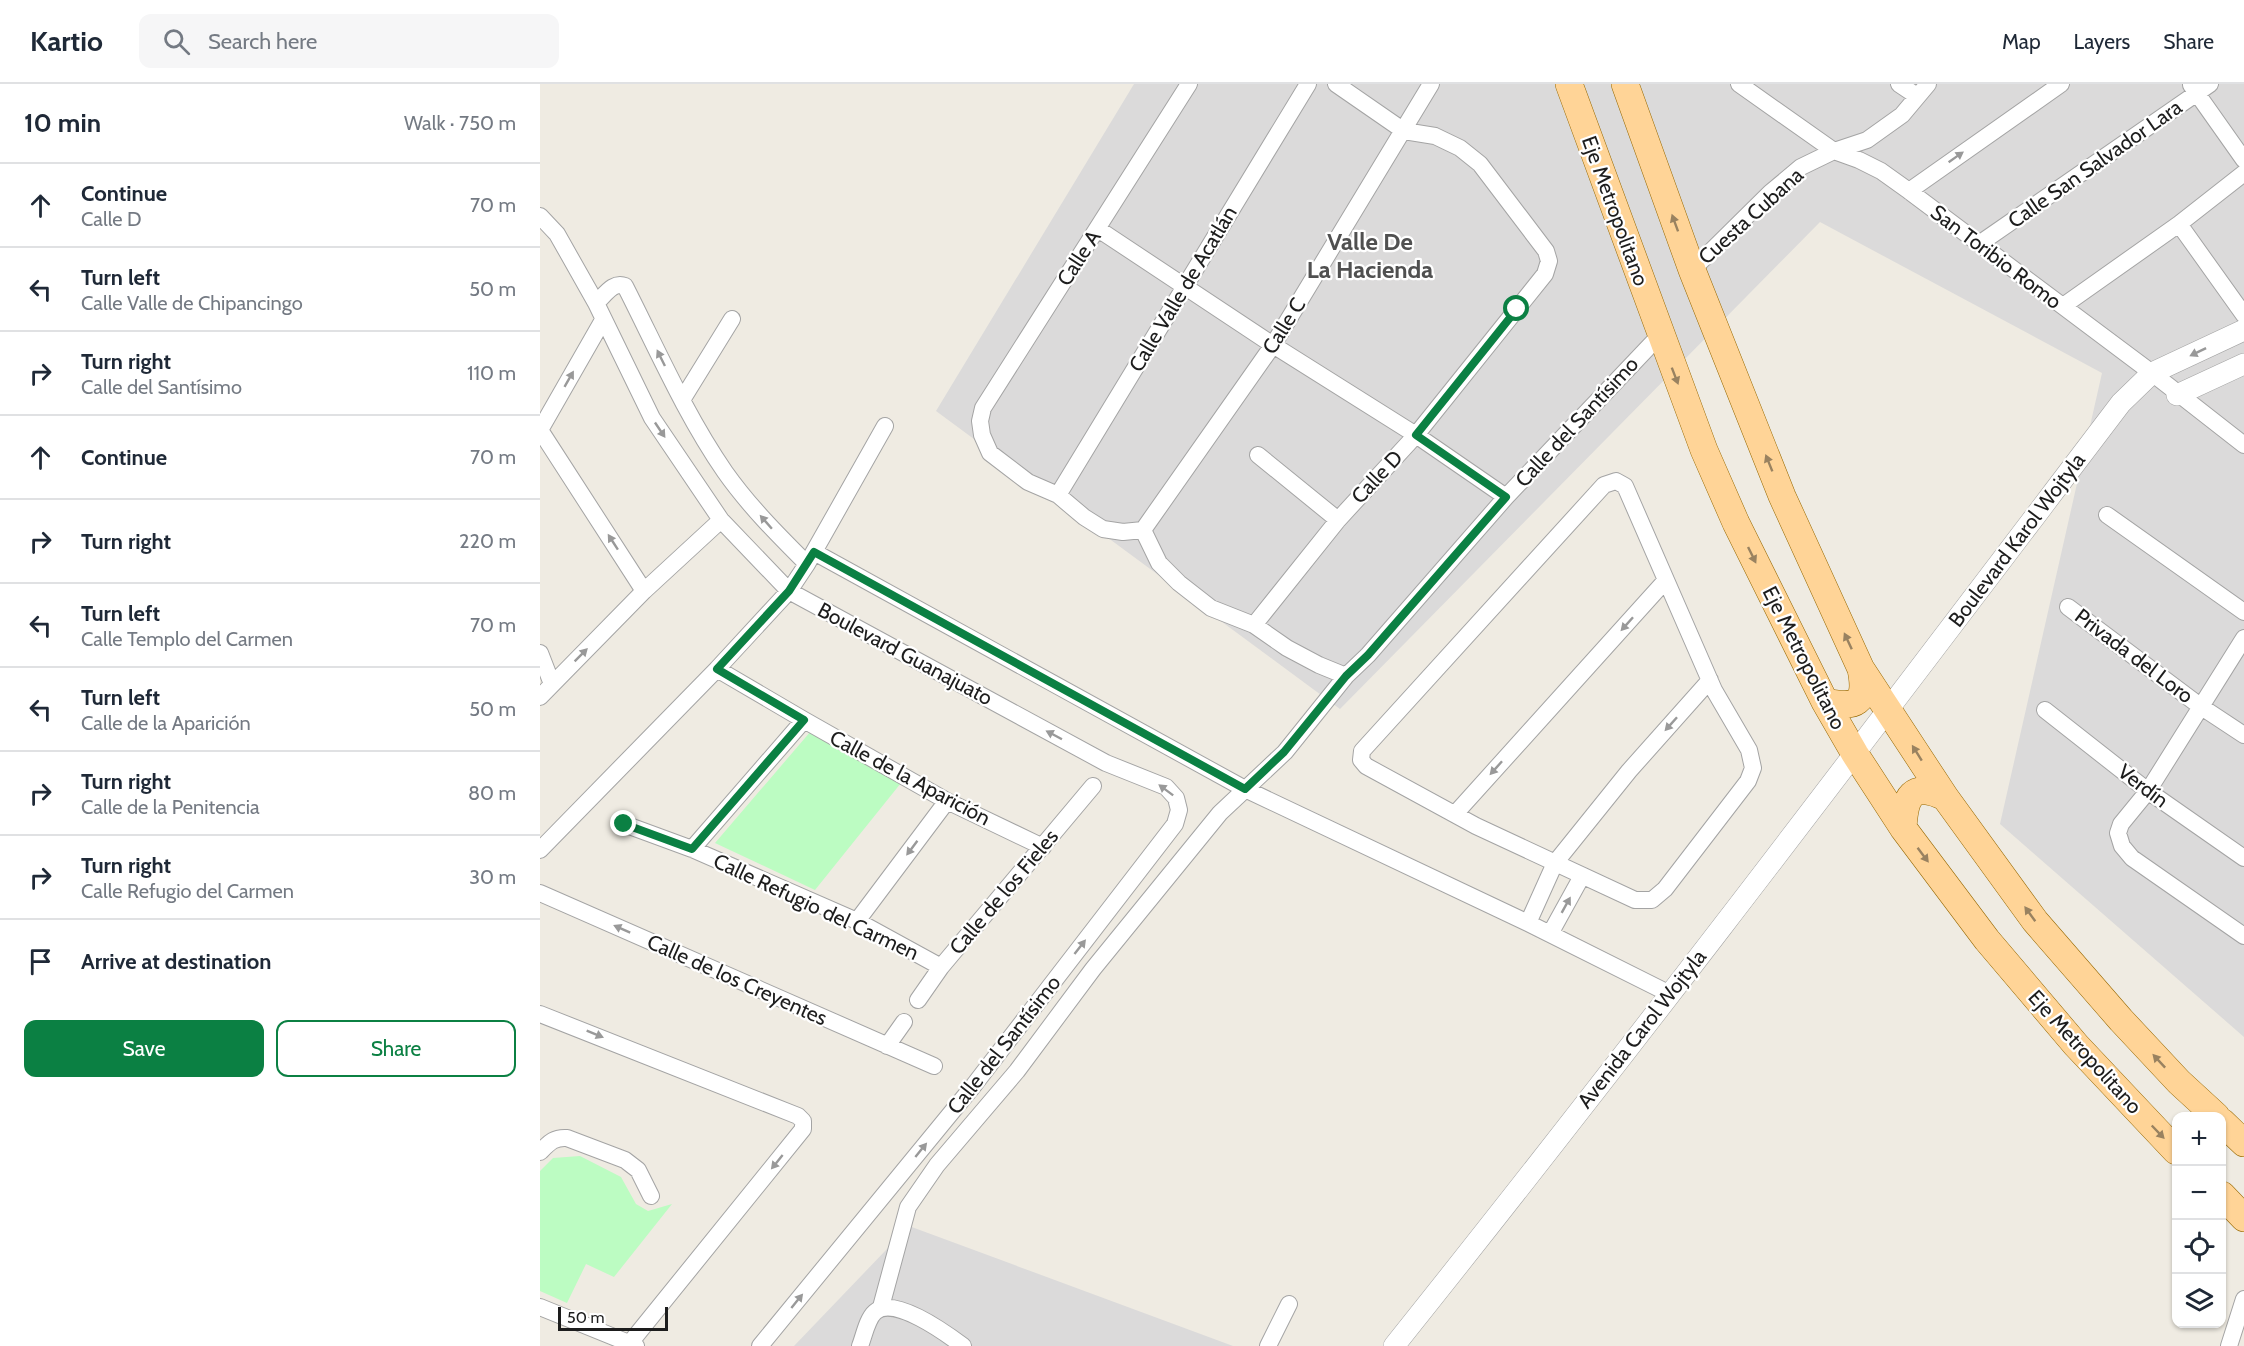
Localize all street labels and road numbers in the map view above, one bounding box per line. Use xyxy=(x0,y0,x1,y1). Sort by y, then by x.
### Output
street label: Calle San Salvador Lara xyxy=(2003,94,2186,233)
street label: Eje Metropolitano xyxy=(1576,132,1654,290)
street label: Cuesta Cubana xyxy=(1693,162,1808,269)
street label: San Toribio Romo xyxy=(1926,199,2067,314)
street label: Calle Valle de Acatlán xyxy=(1123,201,1242,376)
street label: Calle A xyxy=(1051,225,1106,290)
street label: Calle C xyxy=(1257,293,1310,358)
street label: Calle del Santísimo xyxy=(1510,351,1643,492)
street label: Calle D xyxy=(1346,445,1407,508)
street label: Boulevard Karol Wojtyla xyxy=(1943,448,2091,632)
street label: Eje Metropolitano xyxy=(1757,582,1851,734)
street label: Boulevard Guanajuato xyxy=(813,597,997,711)
street label: Privada del Loro xyxy=(2070,603,2198,708)
street label: Calle de la Aparición xyxy=(826,725,995,830)
street label: Verdín xyxy=(2113,759,2173,813)
street label: Calle de los Fieles xyxy=(944,824,1063,959)
street label: Calle Refugio del Carmen xyxy=(710,848,923,965)
street label: Calle de los Creyentes xyxy=(643,929,831,1031)
street label: Avenida Carol Wojtyla xyxy=(1572,945,1712,1113)
street label: Calle del Santísimo xyxy=(942,970,1065,1119)
street label: Eje Metropolitano xyxy=(2023,985,2147,1119)

